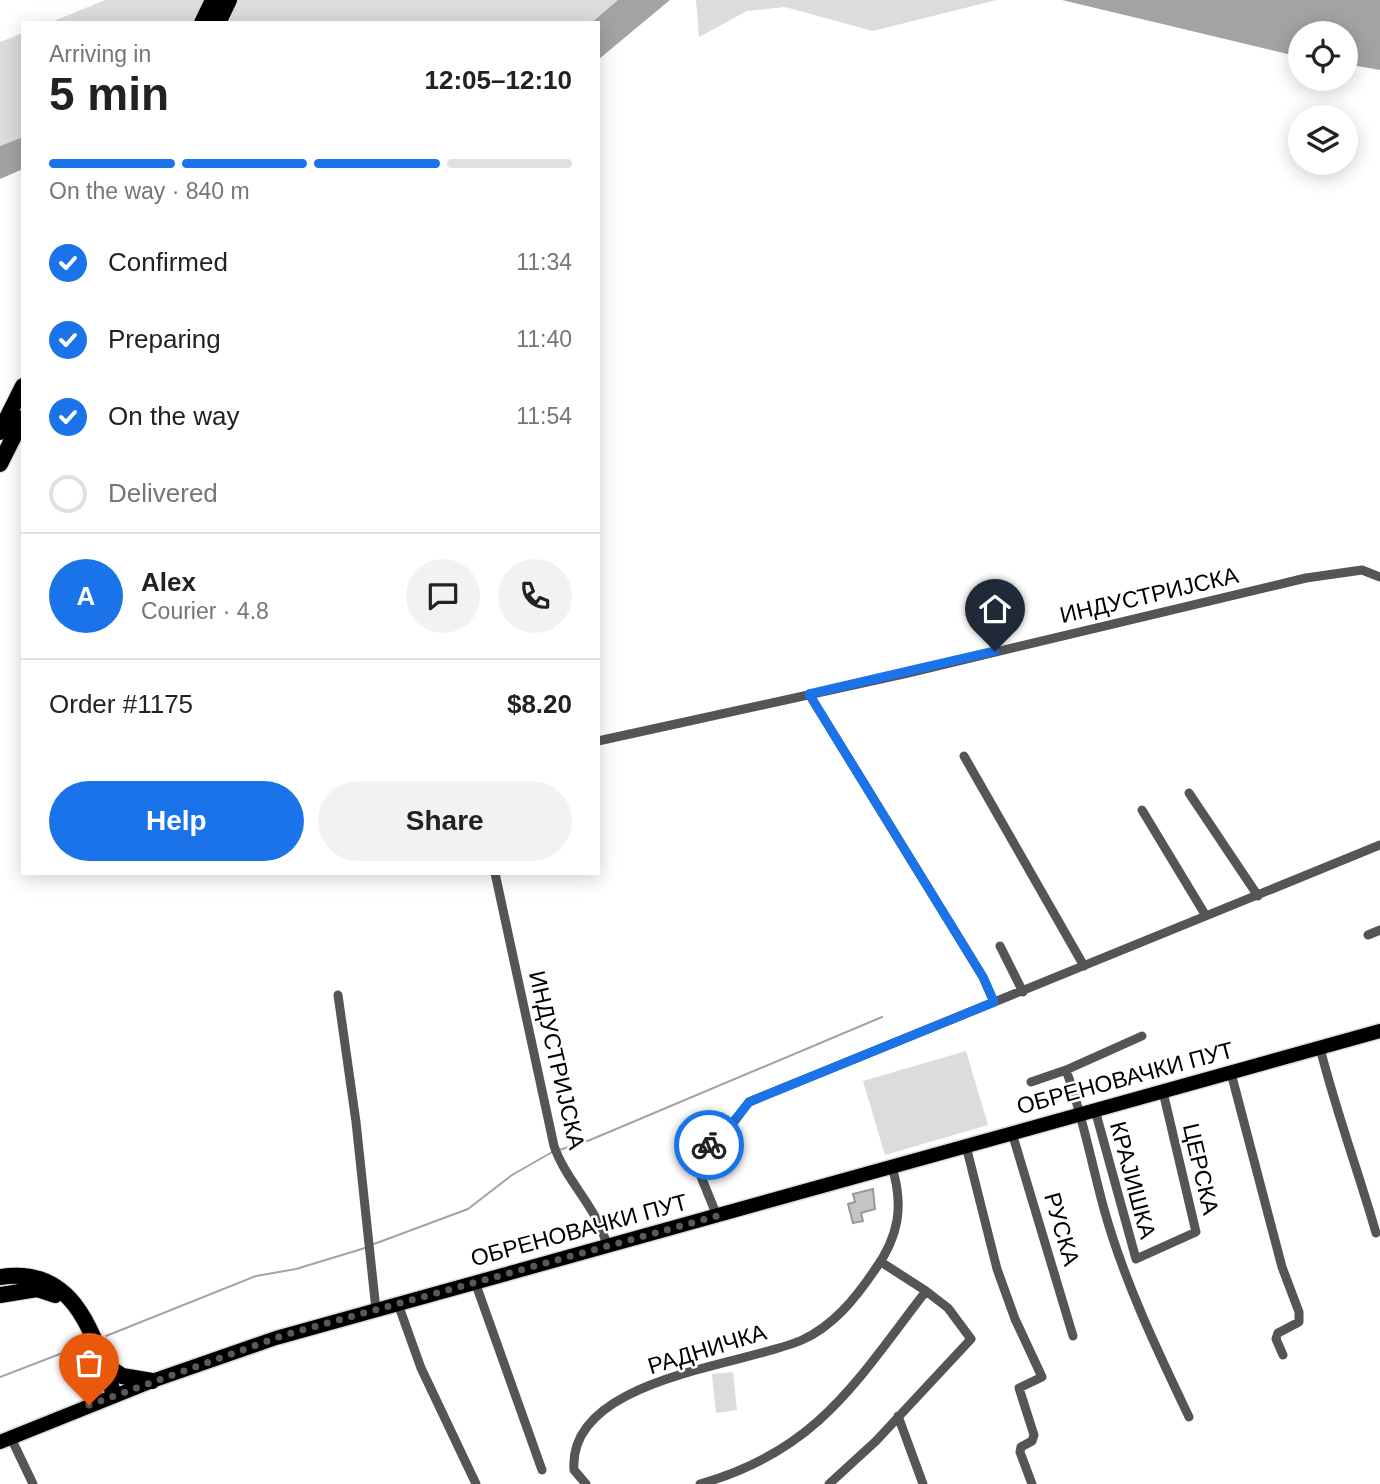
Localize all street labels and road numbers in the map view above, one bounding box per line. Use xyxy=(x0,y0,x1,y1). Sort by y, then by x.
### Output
street label: ИНДУСТРИЈСКА xyxy=(1057,562,1241,628)
street label: ИНДУСТРИЈСКА xyxy=(524,968,590,1152)
street label: ОБРЕНОВАЧКИ ПУТ xyxy=(1014,1037,1236,1119)
street label: КРАЈИШКА xyxy=(1105,1118,1161,1242)
street label: ЦЕРСКА xyxy=(1178,1121,1224,1218)
street label: ОБРЕНОВАЧКИ ПУТ xyxy=(468,1189,690,1271)
street label: РУСКА xyxy=(1039,1189,1085,1269)
street label: РАДНИЧКА xyxy=(645,1318,770,1379)

